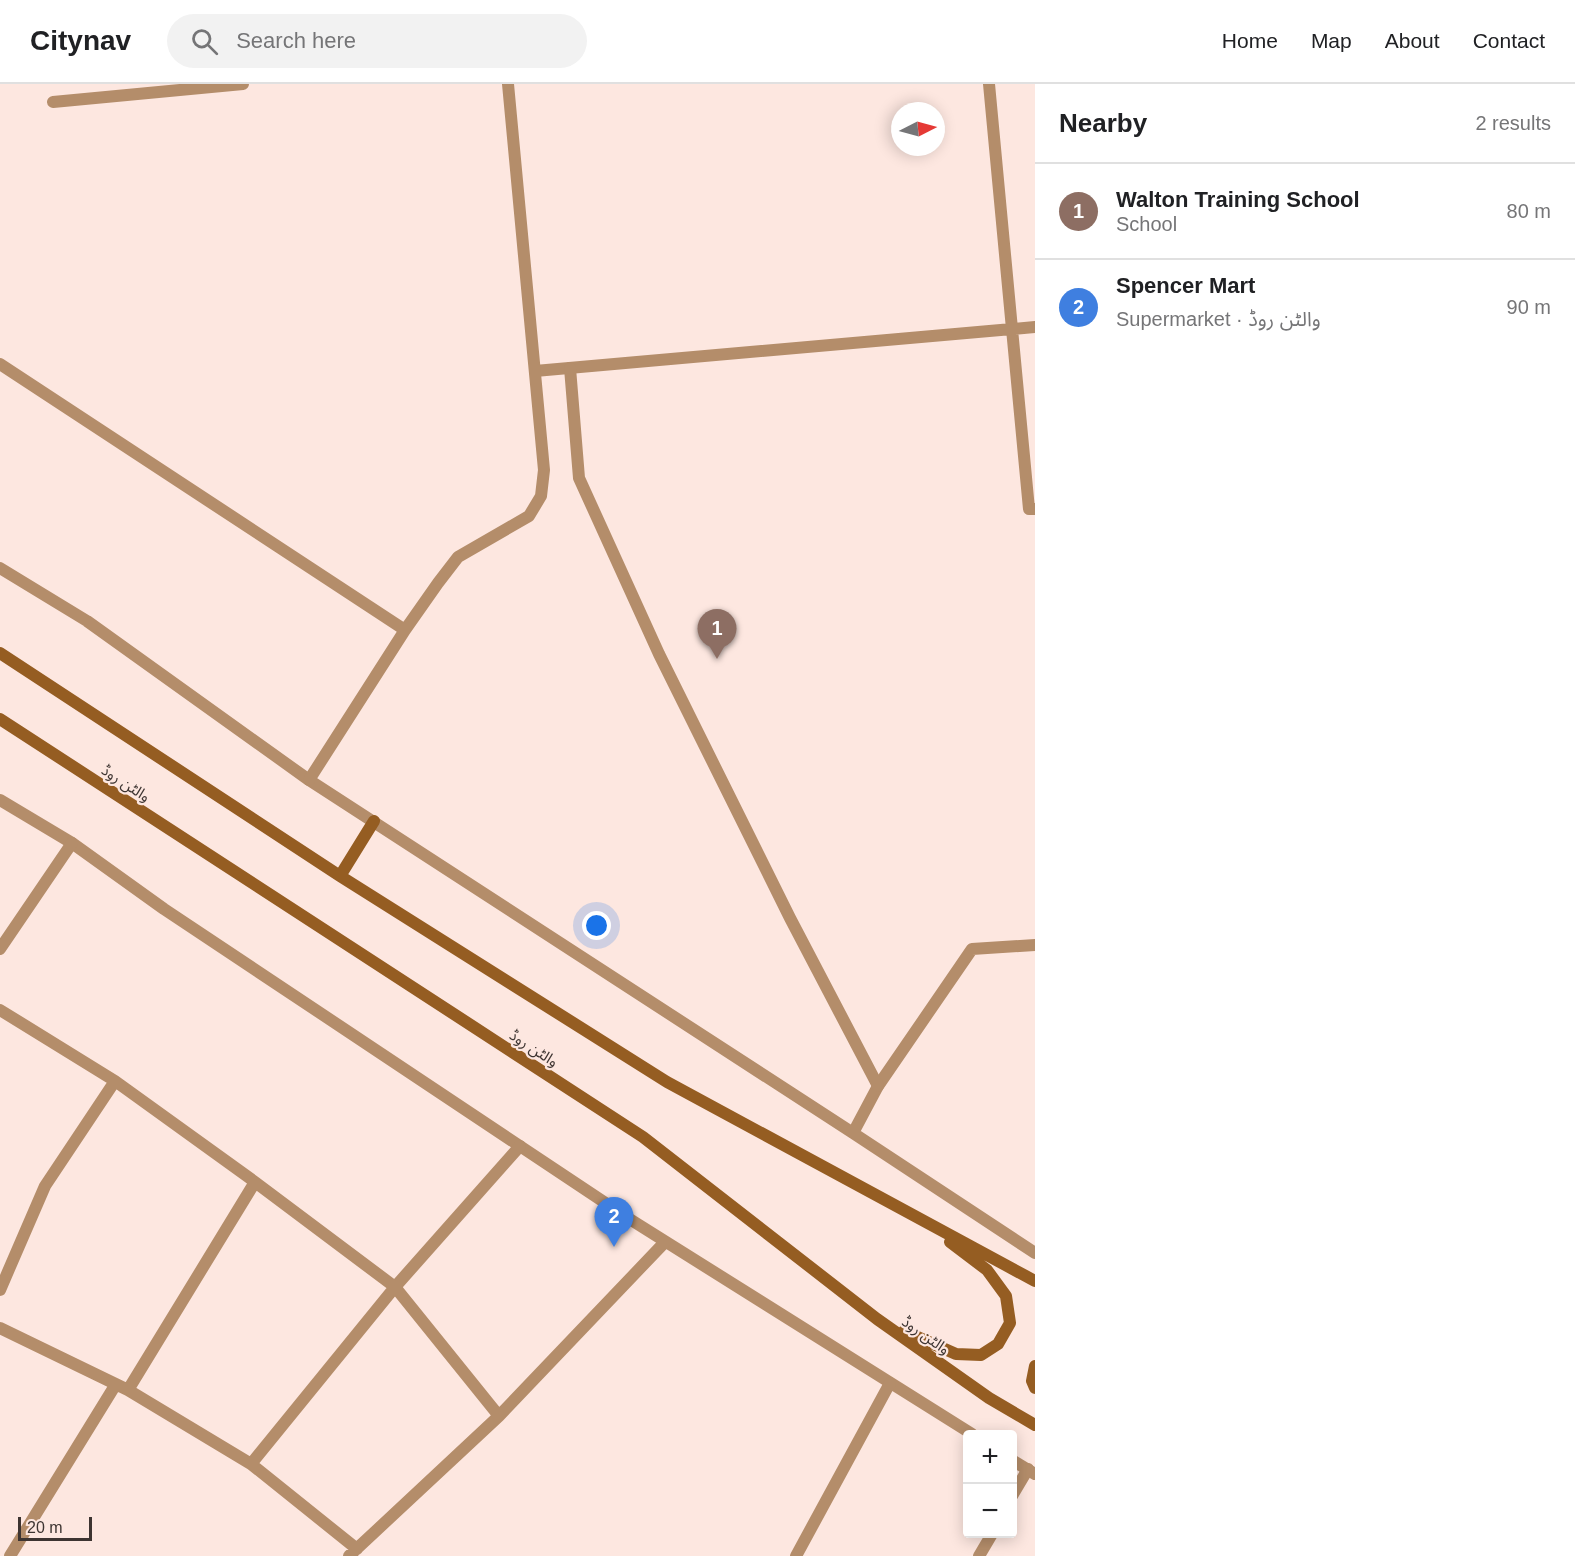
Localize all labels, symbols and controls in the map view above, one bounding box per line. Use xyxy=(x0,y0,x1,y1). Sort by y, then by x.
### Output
search box xyxy=(167,14,587,68)
text: Citynav xyxy=(30,25,131,56)
icon: search xyxy=(188,25,221,58)
text: Search here xyxy=(236,28,356,53)
text: Home xyxy=(1222,29,1278,52)
text: Map xyxy=(1311,29,1352,52)
text: About xyxy=(1385,29,1440,52)
text: Contact xyxy=(1473,29,1545,52)
north arrow xyxy=(891,102,945,156)
text: Nearby xyxy=(1059,108,1147,138)
text: 2 results xyxy=(1475,112,1551,134)
text: Walton Training School xyxy=(1116,187,1360,212)
text: 1 xyxy=(1073,200,1084,222)
text: 80 m xyxy=(1507,200,1551,222)
text: School xyxy=(1116,213,1177,235)
text: Spencer Mart xyxy=(1116,273,1255,298)
text: 2 xyxy=(1073,296,1084,318)
text: 90 m xyxy=(1507,296,1551,318)
text: Supermarket · والٹن روڈ xyxy=(1116,308,1321,330)
pin: 1 xyxy=(698,610,736,659)
street label: والٹن روڈ xyxy=(98,761,153,806)
your location xyxy=(582,911,611,940)
street label: والٹن روڈ xyxy=(506,1026,561,1071)
pin: 2 xyxy=(594,1198,634,1247)
street label: والٹن روڈ xyxy=(898,1312,953,1358)
map controls xyxy=(963,1430,1017,1538)
button: + xyxy=(963,1430,1017,1484)
button: − xyxy=(963,1484,1017,1538)
scale bar xyxy=(18,1514,92,1542)
text: 20 m xyxy=(27,1519,63,1536)

